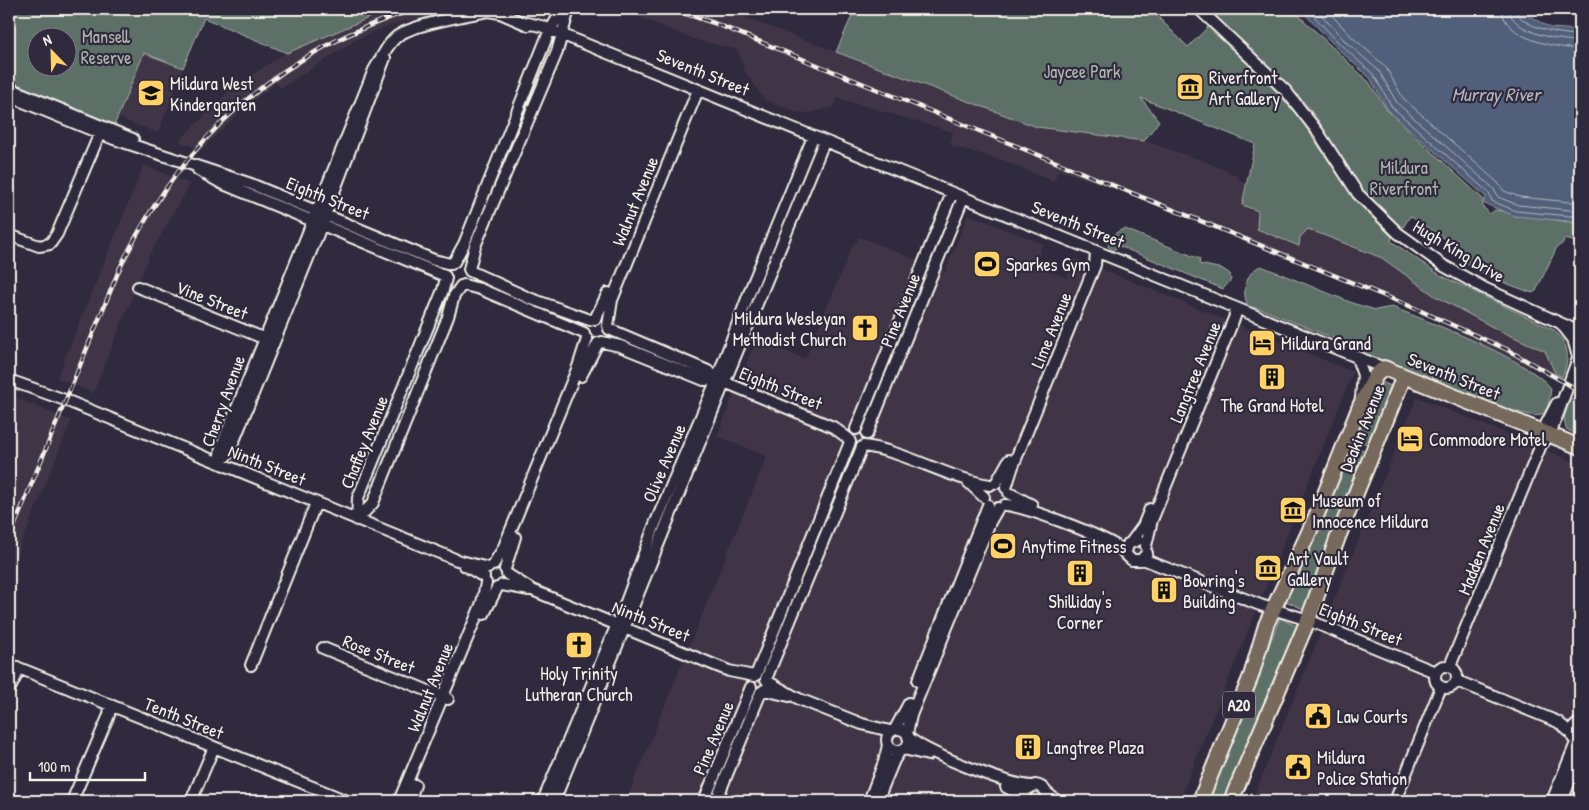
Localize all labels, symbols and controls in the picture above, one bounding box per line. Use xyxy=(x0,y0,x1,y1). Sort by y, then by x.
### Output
park label: Mansell Reserve xyxy=(81,24,131,70)
north arrow xyxy=(28,28,78,78)
text: N xyxy=(40,29,54,50)
street label: Seventh Street xyxy=(653,42,754,102)
park label: Jaycee Park xyxy=(1044,59,1121,84)
place label: Riverfront Art Gallery xyxy=(1209,65,1281,111)
place label: Mildura West Kindergarten xyxy=(170,71,256,117)
museum icon: Riverfront Art Gallery xyxy=(1175,72,1205,102)
school or university icon: Mildura West Kindergarten xyxy=(136,78,166,108)
water label: Murray River xyxy=(1452,81,1543,107)
street label: Walnut Avenue xyxy=(606,153,664,249)
park label: Mildura Riverfront xyxy=(1370,155,1439,201)
street label: Eighth Street xyxy=(283,170,374,226)
street label: Seventh Street xyxy=(1028,194,1129,254)
street label: Hugh King Drive xyxy=(1408,214,1510,288)
sports icon: Sparkes Gym xyxy=(972,249,1002,279)
place label: Sparkes Gym xyxy=(1006,252,1090,277)
street label: Pine Avenue xyxy=(874,269,926,351)
street label: Vine Street xyxy=(172,274,252,326)
street label: Lime Avenue xyxy=(1024,288,1078,372)
place label: Mildura Wesleyan Methodist Church xyxy=(733,306,846,352)
church icon: Mildura Wesleyan Methodist Church xyxy=(850,313,880,343)
street label: Langtree Avenue xyxy=(1163,318,1227,426)
hotel icon: Mildura Grand xyxy=(1247,328,1277,358)
place label: Mildura Grand xyxy=(1281,331,1371,356)
street label: Seventh Street xyxy=(1404,346,1505,406)
street label: Cherry Avenue xyxy=(195,352,251,450)
street label: Eighth Street xyxy=(736,360,827,416)
building icon: The Grand Hotel xyxy=(1257,362,1287,392)
street label: Deakin Avenue xyxy=(1333,381,1391,475)
street label: Chaffey Avenue xyxy=(334,392,394,492)
place label: The Grand Hotel xyxy=(1220,393,1324,418)
street label: Olive Avenue xyxy=(636,420,692,506)
hotel icon: Commodore Motel xyxy=(1395,424,1425,454)
place label: Commodore Motel xyxy=(1429,427,1547,452)
street label: Ninth Street xyxy=(225,438,310,492)
place label: Museum of Innocence Mildura xyxy=(1312,488,1428,534)
museum icon: Museum of Innocence Mildura xyxy=(1278,495,1308,525)
street label: Madden Avenue xyxy=(1451,499,1511,599)
sports icon: Anytime Fitness xyxy=(988,531,1018,561)
place label: Anytime Fitness xyxy=(1022,534,1127,559)
place label: Art Vault Gallery xyxy=(1287,546,1349,592)
museum icon: Art Vault Gallery xyxy=(1253,553,1283,583)
building icon: Shilliday's Corner xyxy=(1065,558,1095,588)
place label: Bowring's Building xyxy=(1183,568,1245,614)
building icon: Bowring's Building xyxy=(1149,575,1179,605)
place label: Shilliday's Corner xyxy=(1048,589,1112,635)
street label: Ninth Street xyxy=(609,594,694,648)
street label: Eighth Street xyxy=(1316,596,1407,652)
street label: Rose Street xyxy=(339,628,419,680)
church icon: Holy Trinity Lutheran Church xyxy=(564,630,594,660)
street label: Walnut Avenue xyxy=(401,639,459,735)
place label: Holy Trinity Lutheran Church xyxy=(525,661,633,707)
street label: Tenth Street xyxy=(141,691,228,746)
road number: A20 xyxy=(1223,692,1255,718)
street label: Pine Avenue xyxy=(686,697,740,779)
public building icon: Law Courts xyxy=(1303,701,1333,731)
place label: Law Courts xyxy=(1337,704,1408,729)
building icon: Langtree Plaza xyxy=(1013,732,1043,762)
place label: Langtree Plaza xyxy=(1047,735,1144,760)
place label: Mildura Police Station xyxy=(1317,745,1407,791)
scale bar xyxy=(30,750,145,782)
public building icon: Mildura Police Station xyxy=(1283,752,1313,782)
text: 100 m xyxy=(38,756,71,777)

